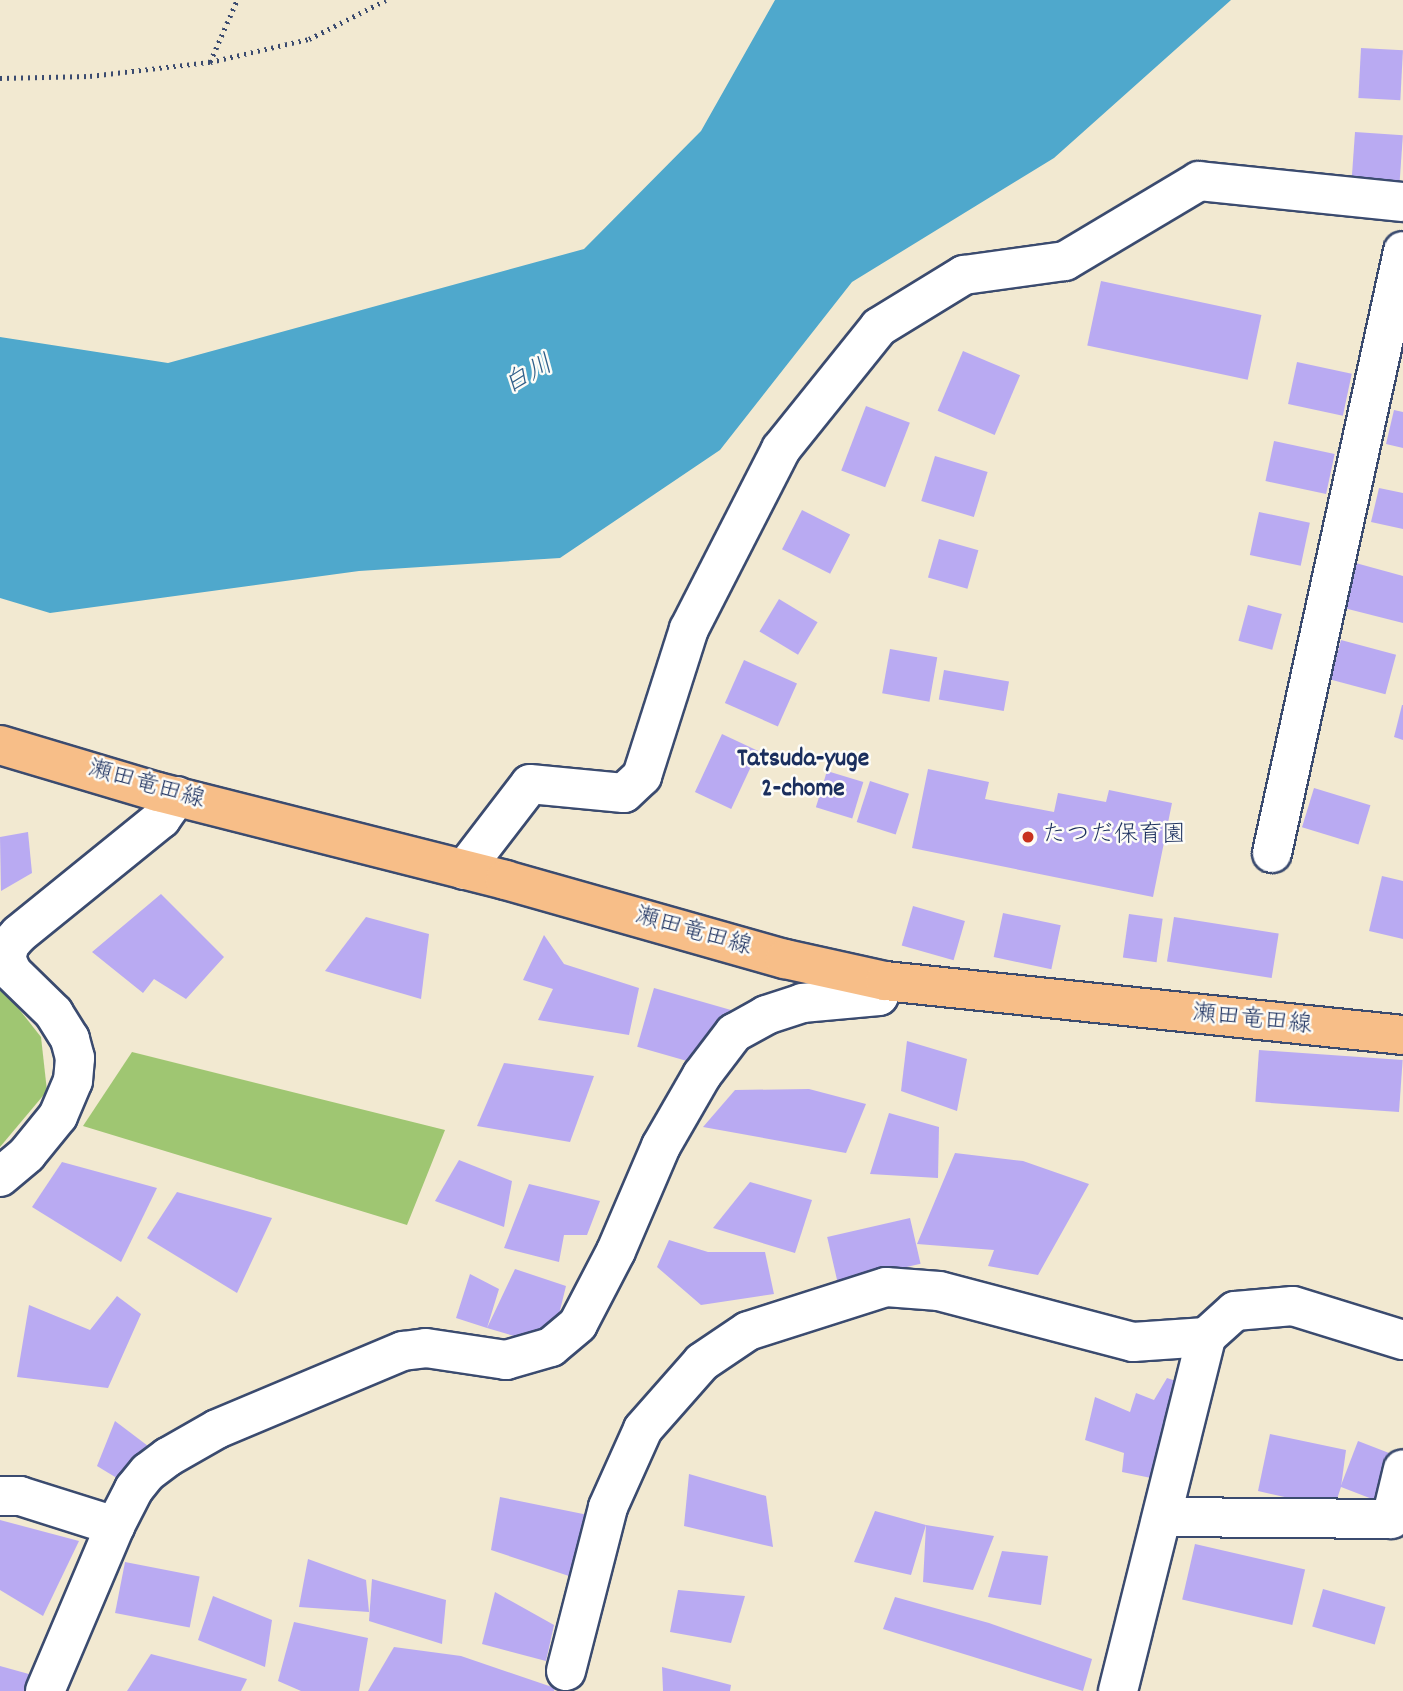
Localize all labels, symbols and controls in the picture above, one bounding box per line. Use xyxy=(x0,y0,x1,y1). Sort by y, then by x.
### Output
water label: 白川 xyxy=(499,350,559,402)
district label: Tatsuda-yuge 2-chome xyxy=(737,744,869,806)
street label: 瀬田竜田線 xyxy=(84,756,208,816)
place label: たつだ保育園 xyxy=(1042,823,1186,851)
marker: たつだ保育園 xyxy=(1020,829,1036,845)
street label: 瀬田竜田線 xyxy=(631,903,755,963)
street label: 瀬田竜田線 xyxy=(1191,1000,1313,1042)

